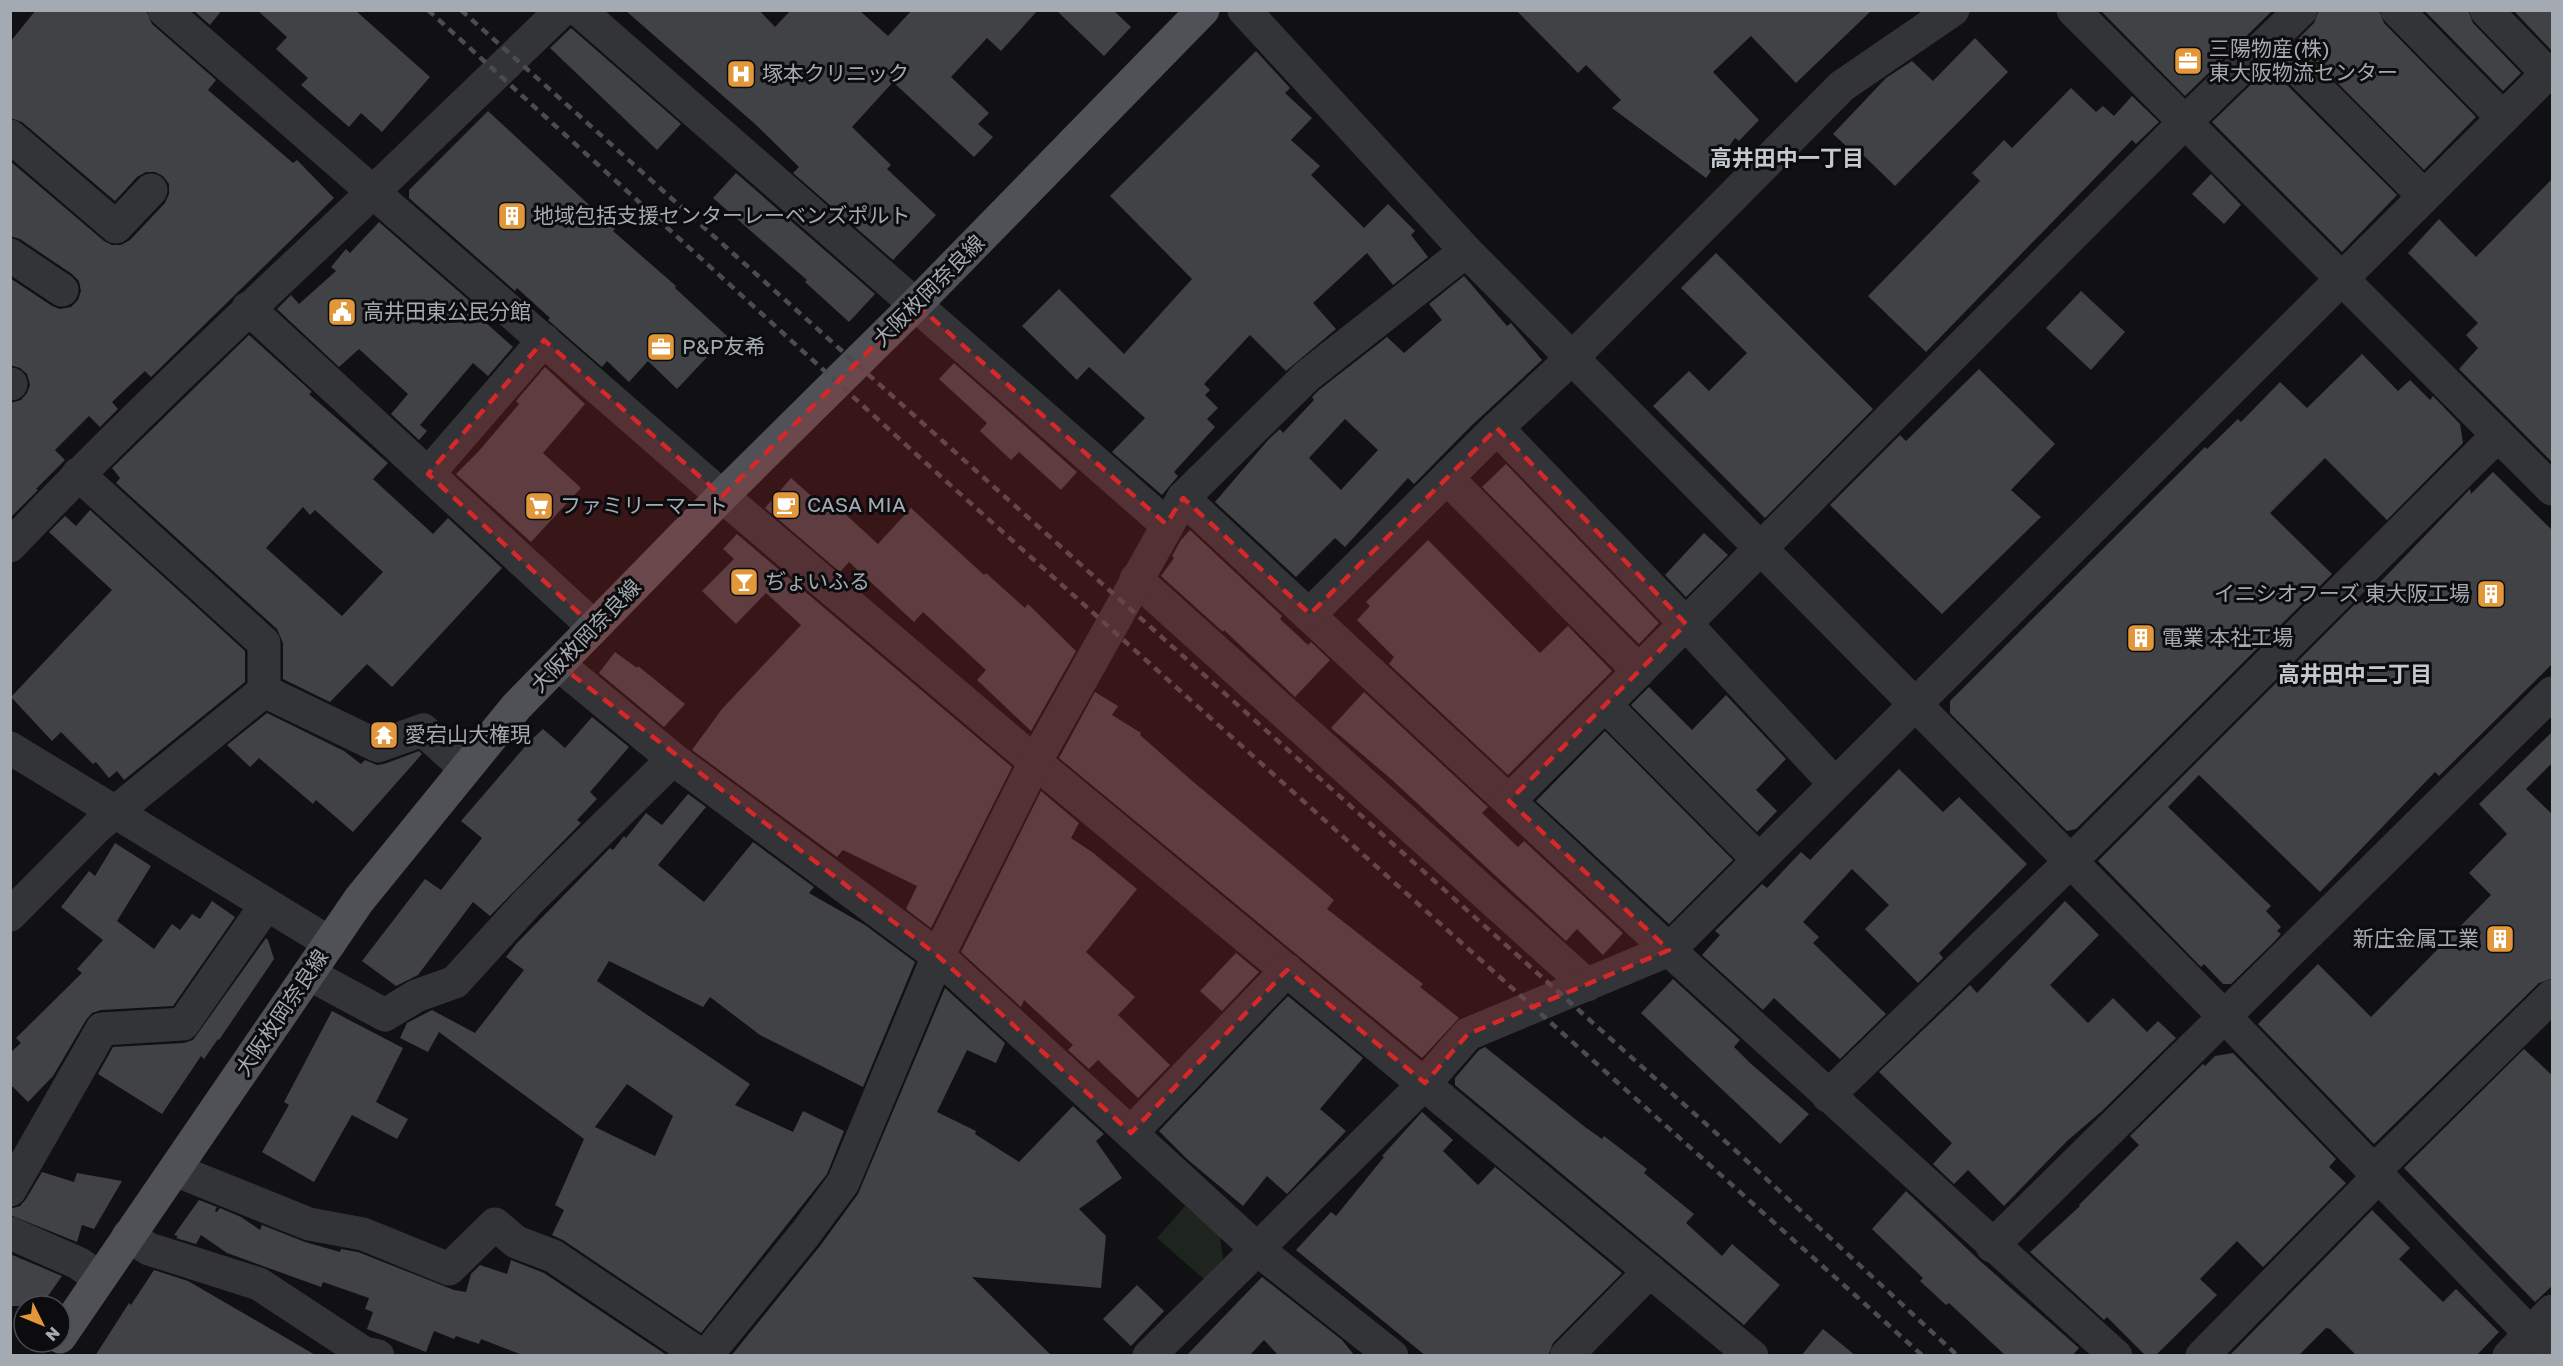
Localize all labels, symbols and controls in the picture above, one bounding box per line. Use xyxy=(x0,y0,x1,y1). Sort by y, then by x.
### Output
place label: 三陽物産(株) 東大阪物流センター xyxy=(2209,35,2398,85)
office icon: 三陽物産(株) 東大阪物流センター xyxy=(2172,45,2204,77)
hospital icon: 塚本クリニック xyxy=(725,58,757,90)
place label: 塚本クリニック xyxy=(762,60,909,86)
district label: 高井田中一丁目 xyxy=(1710,144,1864,171)
building icon: 地域包括支援センターレーベンズポルト xyxy=(496,200,528,232)
place label: 地域包括支援センターレーベンズポルト xyxy=(533,202,911,228)
street label: 大阪枚岡奈良線 xyxy=(867,229,989,351)
public building icon: 高井田東公民分館 xyxy=(326,296,358,328)
place label: 高井田東公民分館 xyxy=(363,298,531,324)
office icon: P&P友希 xyxy=(645,331,677,363)
place label: P&P友希 xyxy=(682,333,766,359)
cafe icon: CASA MIA xyxy=(770,489,802,521)
supermarket icon: ファミリーマート xyxy=(523,490,555,522)
place label: CASA MIA xyxy=(807,491,906,517)
place label: ファミリーマート xyxy=(560,492,728,518)
bar icon: ぢょいふる xyxy=(728,566,760,598)
place label: ぢょいふる xyxy=(765,568,870,594)
street label: 大阪枚岡奈良線 xyxy=(525,573,646,697)
building icon: イニシオフーズ 東大阪工場 xyxy=(2475,578,2507,610)
place label: イニシオフーズ 東大阪工場 xyxy=(2214,580,2470,606)
building icon: 電業 本社工場 xyxy=(2125,622,2157,654)
place label: 電業 本社工場 xyxy=(2162,624,2293,650)
district label: 高井田中二丁目 xyxy=(2278,660,2432,687)
temple icon: 愛宕山大権現 xyxy=(368,719,400,751)
place label: 愛宕山大権現 xyxy=(405,721,531,747)
building icon: 新庄金属工業 xyxy=(2484,923,2516,955)
place label: 新庄金属工業 xyxy=(2353,925,2479,951)
street label: 大阪枚岡奈良線 xyxy=(229,944,333,1081)
north arrow xyxy=(12,1294,72,1354)
text: N xyxy=(42,1323,64,1346)

